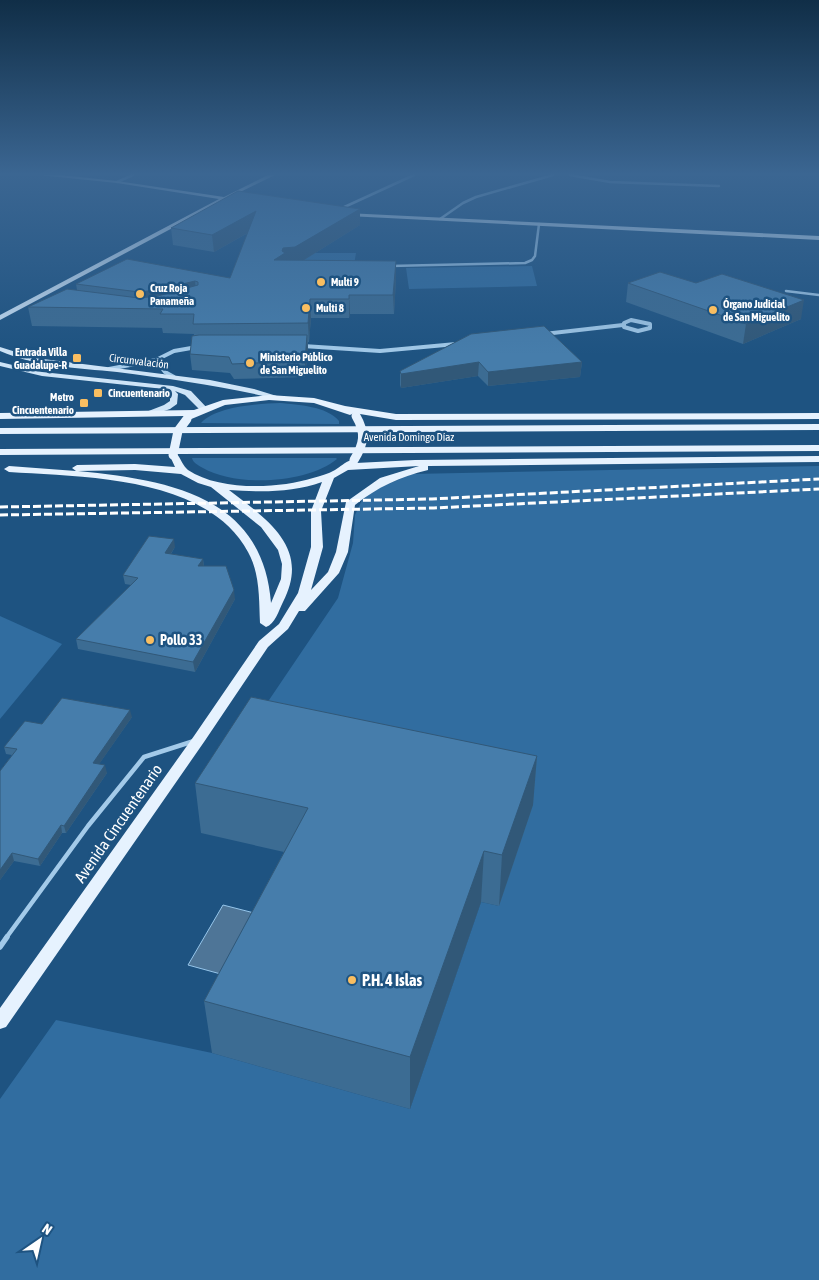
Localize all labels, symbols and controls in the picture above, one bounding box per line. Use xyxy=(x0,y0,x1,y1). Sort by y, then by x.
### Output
marker: Multi 9 xyxy=(315,276,327,288)
place label: Multi 9 xyxy=(331,276,359,288)
place label: Cruz Roja Panameña xyxy=(150,282,194,307)
marker: Cruz Roja Panameña xyxy=(134,288,146,300)
place label: Órgano Judicial de San Miguelito xyxy=(723,298,790,323)
marker: Multi 8 xyxy=(300,302,312,314)
place label: Multi 8 xyxy=(316,302,344,314)
marker: Órgano Judicial de San Miguelito xyxy=(707,304,719,316)
place label: Entrada Villa Guadalupe-R xyxy=(14,346,67,371)
street label: Circunvalación xyxy=(108,351,170,371)
place label: Ministerio Público de San Miguelito xyxy=(260,351,333,376)
marker: Entrada Villa Guadalupe-R xyxy=(71,352,83,364)
marker: Ministerio Público de San Miguelito xyxy=(244,357,256,369)
marker: Cincuentenario xyxy=(92,387,104,399)
place label: Cincuentenario xyxy=(108,387,170,399)
place label: Metro Cincuentenario xyxy=(12,391,74,416)
marker: Metro Cincuentenario xyxy=(78,397,90,409)
street label: Avenida Domingo Díaz xyxy=(364,431,454,443)
place label: Pollo 33 xyxy=(160,632,202,648)
marker: Pollo 33 xyxy=(144,634,156,646)
street label: Avenida Cincuentenario xyxy=(70,760,166,886)
place label: P.H. 4 Islas xyxy=(362,971,422,989)
marker: P.H. 4 Islas xyxy=(346,974,358,986)
north arrow xyxy=(15,1215,65,1265)
text: N xyxy=(39,1220,55,1238)

